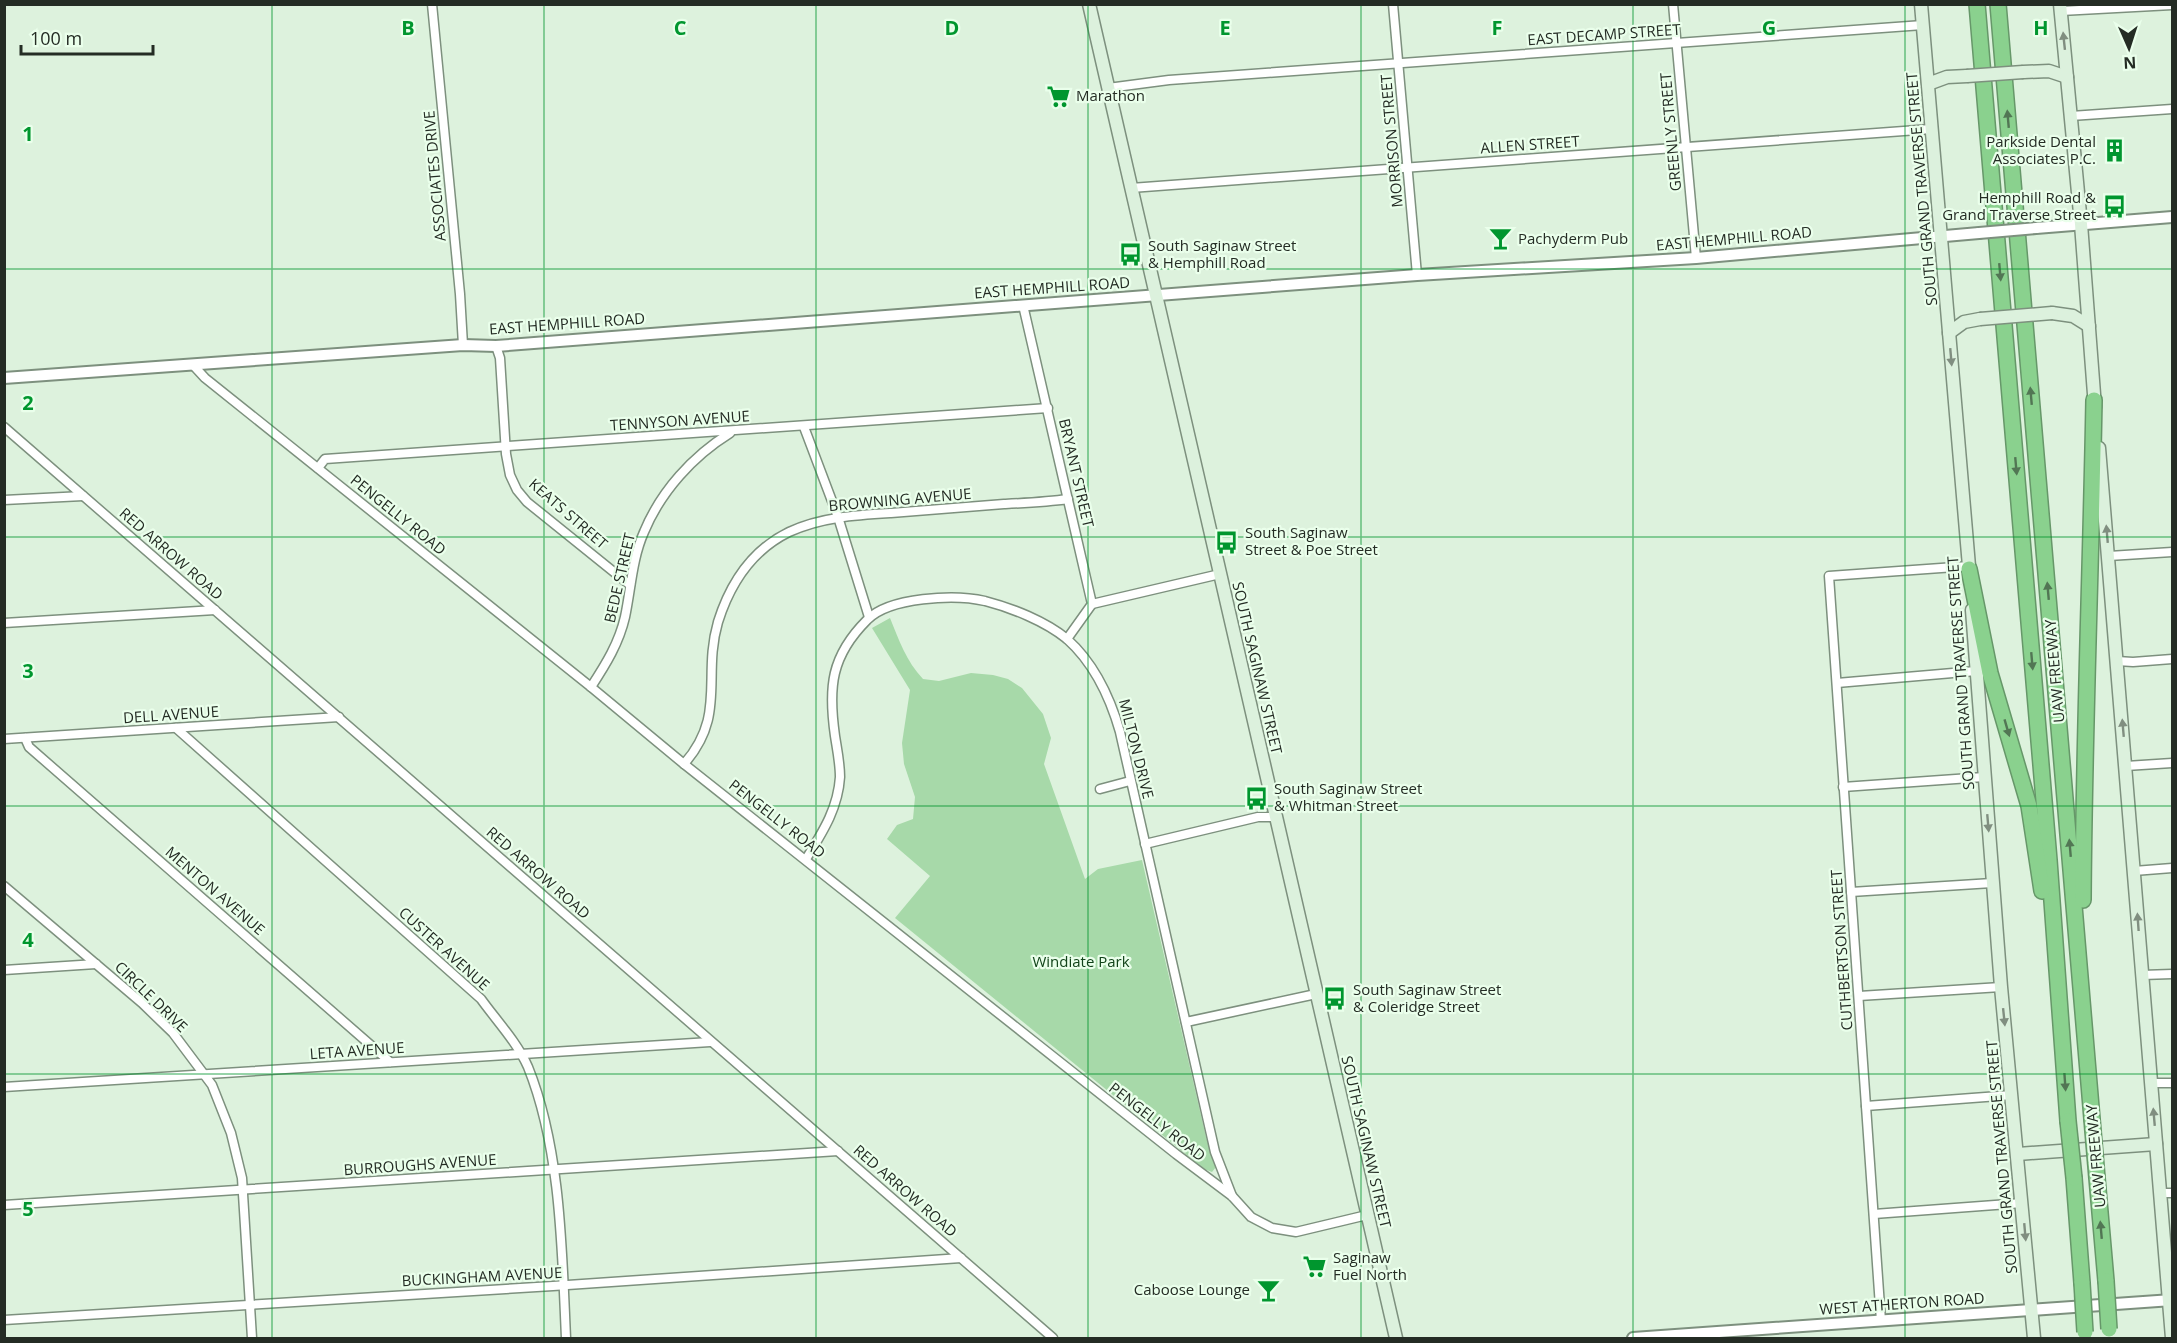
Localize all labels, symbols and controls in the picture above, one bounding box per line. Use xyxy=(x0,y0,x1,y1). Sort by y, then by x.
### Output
text: B xyxy=(401,14,415,41)
text: C xyxy=(674,14,687,41)
text: D xyxy=(945,14,959,41)
text: E xyxy=(1219,14,1231,41)
text: F xyxy=(1492,14,1502,41)
text: G xyxy=(1762,14,1776,41)
text: H xyxy=(2033,14,2049,41)
scale bar xyxy=(21,18,153,56)
north arrow xyxy=(2099,18,2159,78)
street label: EAST DECAMP STREET xyxy=(1527,19,1682,49)
text: 100 m xyxy=(30,26,82,50)
one-way arrow xyxy=(2059,31,2069,50)
text: N xyxy=(2123,52,2137,74)
street label: GREENLY STREET xyxy=(1655,71,1685,192)
street label: SOUTH GRAND TRAVERSE STREET xyxy=(1901,71,1941,307)
street label: MORRISON STREET xyxy=(1375,73,1407,209)
supermarket icon: Marathon xyxy=(1045,83,1071,109)
place label: Marathon xyxy=(1076,85,1145,105)
one-way arrow xyxy=(2003,109,2012,128)
street label: ASSOCIATES DRIVE xyxy=(418,110,450,242)
text: 1 xyxy=(22,120,34,147)
street label: ALLEN STREET xyxy=(1480,131,1581,157)
place label: Parkside Dental Associates P.C. xyxy=(1986,131,2096,168)
building icon: Parkside Dental Associates P.C. xyxy=(2101,138,2127,164)
place label: Hemphill Road & Grand Traverse Street xyxy=(1942,187,2096,224)
bus stop icon: Hemphill Road & Grand Traverse Street xyxy=(2101,194,2127,220)
street label: EAST HEMPHILL ROAD xyxy=(1655,221,1813,255)
bar icon: Pachyderm Pub xyxy=(1487,226,1513,252)
place label: Pachyderm Pub xyxy=(1518,228,1628,248)
place label: South Saginaw Street & Hemphill Road xyxy=(1148,235,1296,272)
bus stop icon: South Saginaw Street & Hemphill Road xyxy=(1117,242,1143,268)
one-way arrow xyxy=(1995,263,2005,282)
street label: EAST HEMPHILL ROAD xyxy=(973,272,1131,302)
street label: EAST HEMPHILL ROAD xyxy=(488,308,646,338)
one-way arrow xyxy=(1946,347,1956,366)
one-way arrow xyxy=(2026,387,2036,406)
text: 2 xyxy=(22,389,34,416)
street label: TENNYSON AVENUE xyxy=(609,405,750,435)
street label: BRYANT STREET xyxy=(1055,416,1099,530)
one-way arrow xyxy=(2011,457,2021,476)
street label: PENGELLY ROAD xyxy=(347,470,450,559)
street label: KEATS STREET xyxy=(525,474,613,553)
street label: BROWNING AVENUE xyxy=(828,483,972,515)
street label: RED ARROW ROAD xyxy=(116,503,228,604)
place label: South Saginaw Street & Poe Street xyxy=(1245,522,1378,559)
one-way arrow xyxy=(2102,524,2112,543)
bus stop icon: South Saginaw Street & Poe Street xyxy=(1214,529,1240,555)
street label: BEDE STREET xyxy=(599,530,639,625)
street label: SOUTH GRAND TRAVERSE STREET xyxy=(1942,555,1978,791)
street label: SOUTH SAGINAW STREET xyxy=(1228,580,1288,757)
one-way arrow xyxy=(2043,581,2053,600)
street label: UAW FREEWAY xyxy=(2039,618,2068,724)
one-way arrow xyxy=(2028,651,2037,670)
text: 3 xyxy=(22,657,34,684)
street label: MILTON DRIVE xyxy=(1115,697,1159,801)
street label: DELL AVENUE xyxy=(122,701,220,727)
one-way arrow xyxy=(2118,718,2128,737)
one-way arrow xyxy=(2003,719,2012,737)
street label: PENGELLY ROAD xyxy=(725,774,830,862)
place label: South Saginaw Street & Whitman Street xyxy=(1274,778,1422,815)
bus stop icon: South Saginaw Street & Whitman Street xyxy=(1243,785,1269,811)
one-way arrow xyxy=(1983,814,1992,833)
street label: RED ARROW ROAD xyxy=(483,822,595,923)
one-way arrow xyxy=(2065,838,2075,857)
street label: MENTON AVENUE xyxy=(162,842,270,939)
street label: CUTHBERTSON STREET xyxy=(1825,868,1857,1031)
street label: CUSTER AVENUE xyxy=(395,902,494,994)
one-way arrow xyxy=(2133,913,2143,932)
text: 4 xyxy=(22,926,34,953)
park label: Windiate Park xyxy=(1032,951,1130,971)
street label: CIRCLE DRIVE xyxy=(111,956,192,1036)
place label: South Saginaw Street & Coleridge Street xyxy=(1353,979,1501,1016)
bus stop icon: South Saginaw Street & Coleridge Street xyxy=(1322,986,1348,1012)
one-way arrow xyxy=(1999,1008,2009,1027)
street label: LETA AVENUE xyxy=(309,1037,405,1063)
street label: SOUTH GRAND TRAVERSE STREET xyxy=(1981,1039,2021,1275)
street label: SOUTH SAGINAW STREET xyxy=(1337,1054,1397,1231)
one-way arrow xyxy=(2060,1073,2070,1092)
street label: PENGELLY ROAD xyxy=(1105,1077,1210,1165)
street label: UAW FREEWAY xyxy=(2080,1103,2109,1209)
one-way arrow xyxy=(2149,1107,2159,1126)
street label: RED ARROW ROAD xyxy=(850,1140,962,1241)
street label: BURROUGHS AVENUE xyxy=(343,1149,497,1179)
text: 5 xyxy=(22,1195,34,1222)
one-way arrow xyxy=(2097,1220,2106,1239)
one-way arrow xyxy=(2020,1223,2030,1242)
place label: Saginaw Fuel North xyxy=(1333,1247,1407,1284)
supermarket icon: Saginaw Fuel North xyxy=(1302,1254,1328,1280)
street label: BUCKINGHAM AVENUE xyxy=(401,1262,563,1290)
bar icon: Caboose Lounge xyxy=(1255,1277,1281,1303)
place label: Caboose Lounge xyxy=(1134,1279,1250,1299)
street label: WEST ATHERTON ROAD xyxy=(1819,1287,1985,1319)

